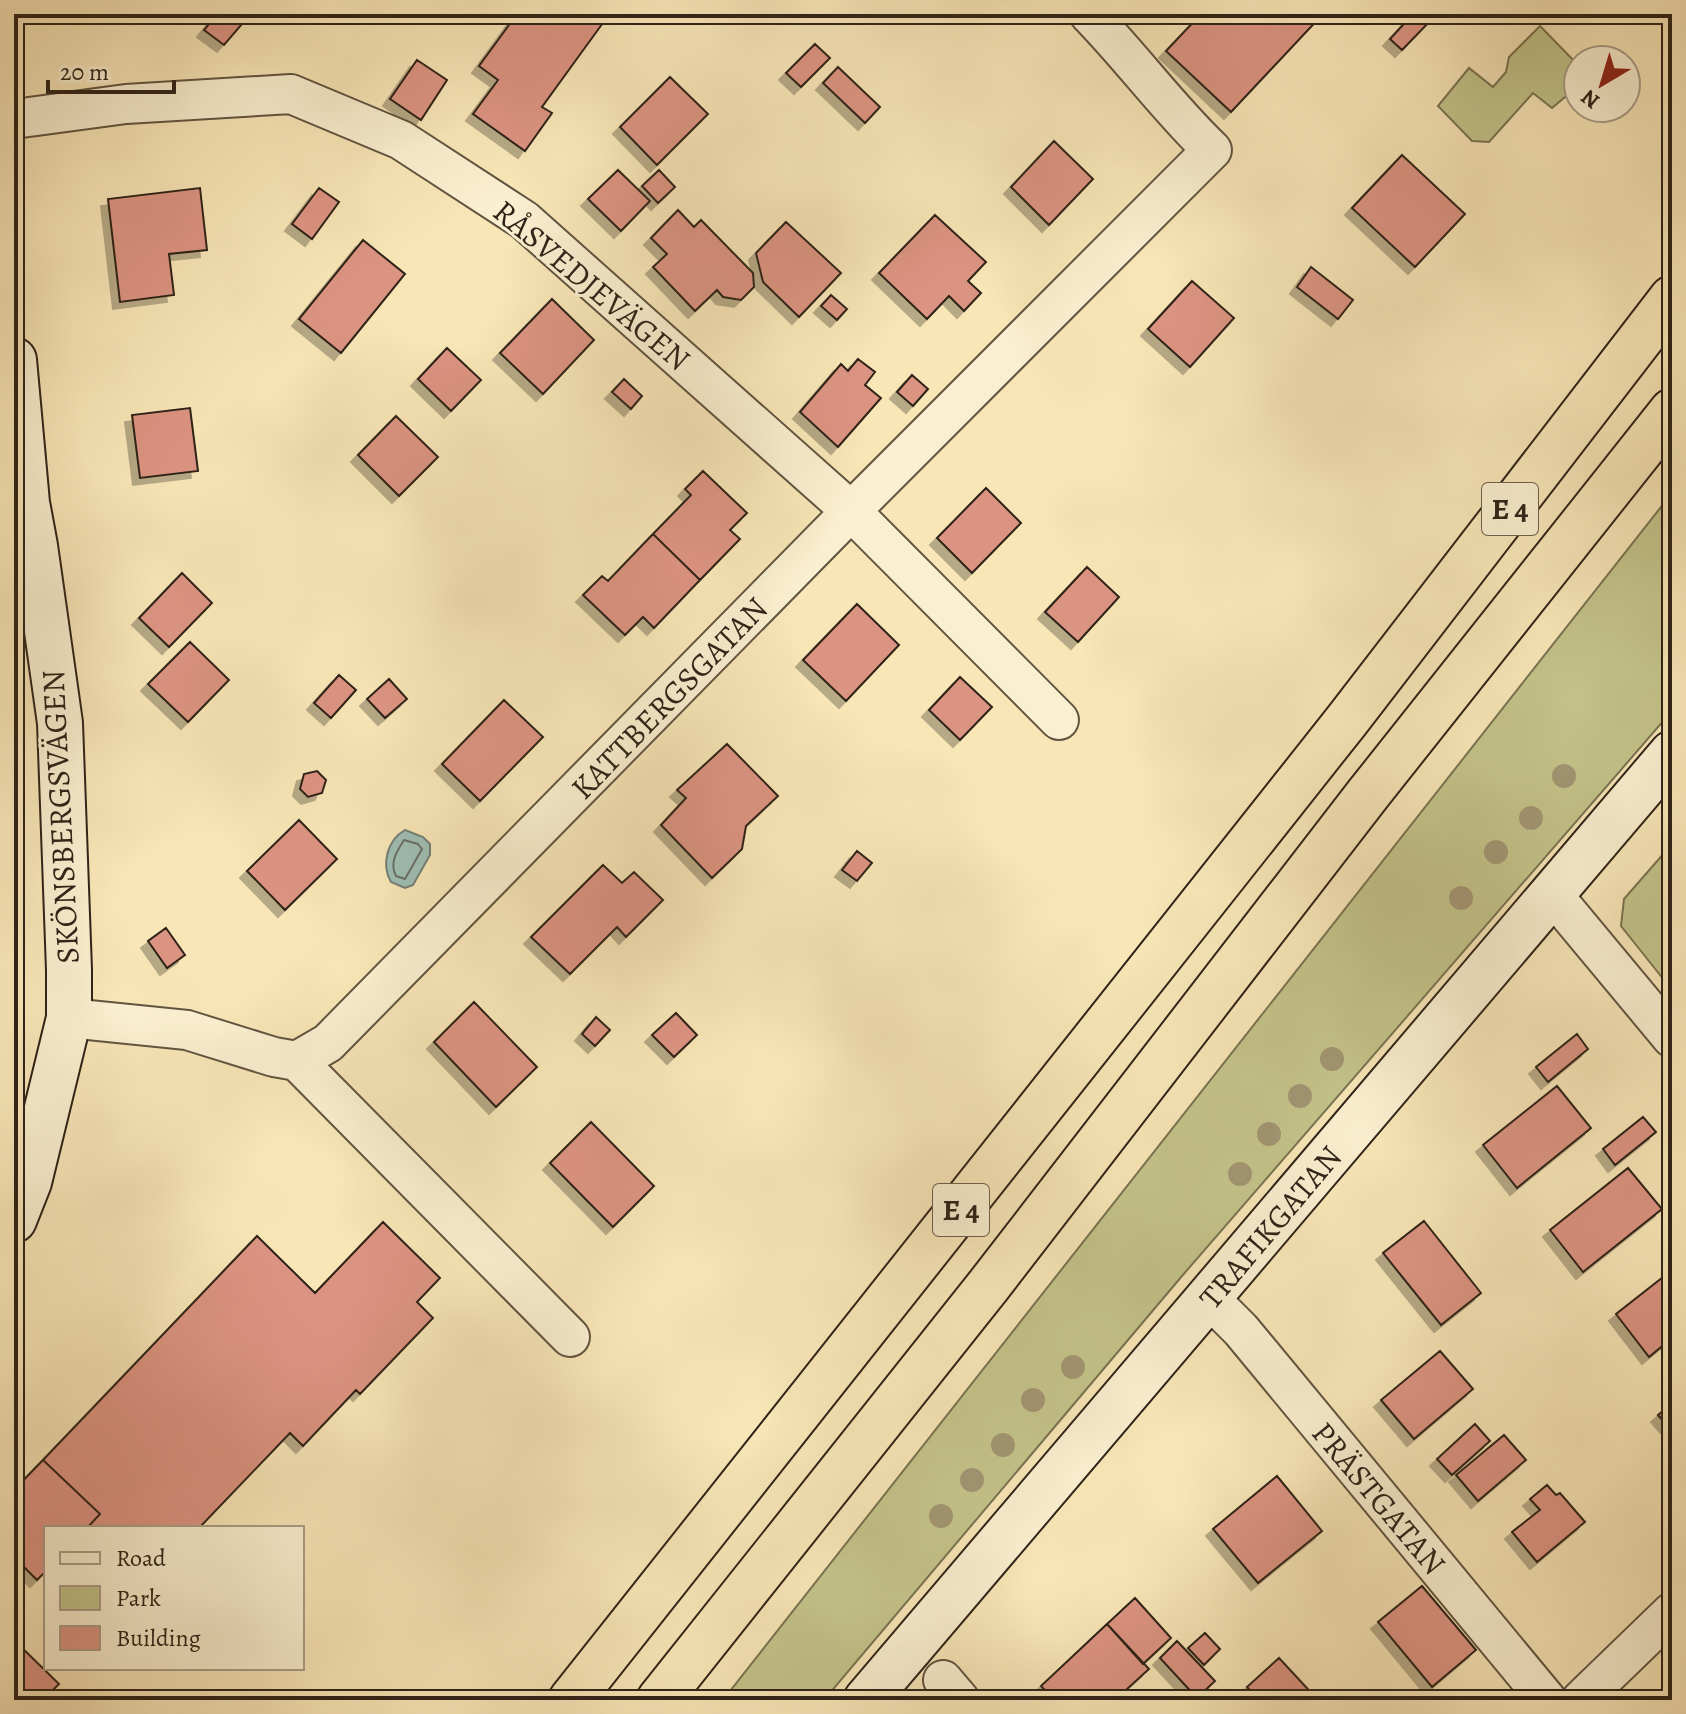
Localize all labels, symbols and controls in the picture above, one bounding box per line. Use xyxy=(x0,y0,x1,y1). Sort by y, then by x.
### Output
scale bar xyxy=(48,44,174,94)
north arrow xyxy=(1562,44,1642,124)
text: 20 m xyxy=(60,56,109,88)
text: N xyxy=(1575,82,1606,116)
street label: RÅSVEDJEVÄGEN xyxy=(484,189,700,381)
road number: E 4 xyxy=(1482,483,1538,535)
street label: KATTBERGSGATAN xyxy=(561,587,777,809)
street label: SKÖNSBERGSVÄGEN xyxy=(30,669,90,965)
street label: TRAFIKGATAN xyxy=(1189,1136,1351,1318)
road number: E 4 xyxy=(933,1184,989,1236)
street label: PRÄSTGATAN xyxy=(1302,1412,1456,1584)
legend xyxy=(44,1526,304,1670)
text: Road xyxy=(116,1542,166,1574)
text: Park xyxy=(116,1582,161,1614)
text: Building xyxy=(116,1622,201,1654)

